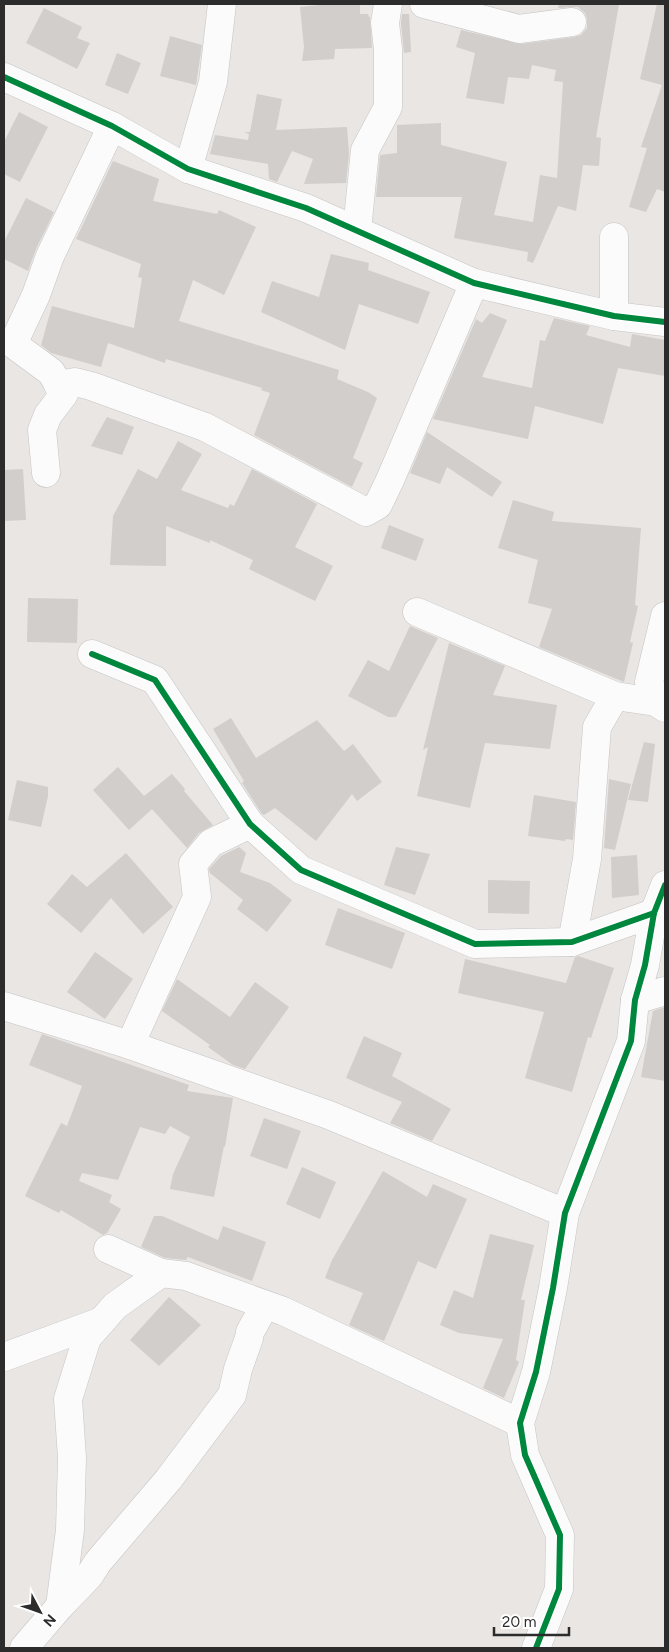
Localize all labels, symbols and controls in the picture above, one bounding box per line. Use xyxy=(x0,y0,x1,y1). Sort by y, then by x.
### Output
north arrow xyxy=(15,1587,65,1637)
scale bar xyxy=(494,1604,569,1636)
text: N xyxy=(39,1611,59,1630)
text: 20 m xyxy=(502,1613,536,1631)

